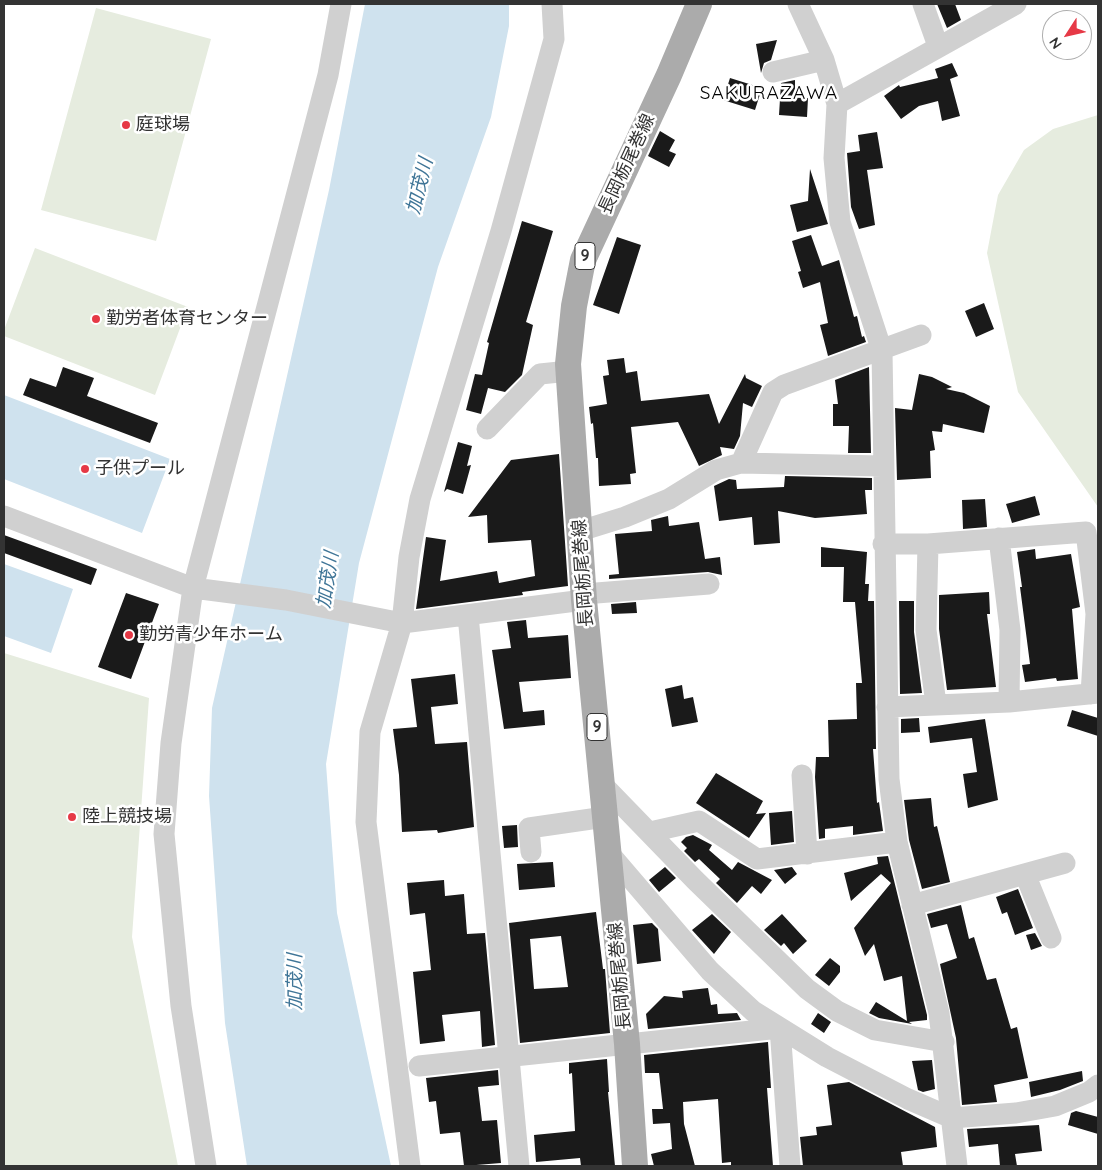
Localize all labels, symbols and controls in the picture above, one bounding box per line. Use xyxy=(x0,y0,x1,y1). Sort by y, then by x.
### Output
north arrow xyxy=(1042,10,1092,60)
text: N xyxy=(1045,34,1066,52)
district label: SAKURAZAWA xyxy=(699,82,839,104)
street label: 長岡栃尾巻線 xyxy=(594,110,660,218)
place label: 庭球場 xyxy=(136,114,190,136)
marker: 庭球場 xyxy=(120,119,132,131)
water label: 加茂川 xyxy=(402,156,438,216)
road number: 9 xyxy=(575,242,595,270)
place label: 勤労者体育センター xyxy=(106,308,268,330)
marker: 勤労者体育センター xyxy=(90,313,102,325)
place label: 子供プール xyxy=(95,458,185,480)
marker: 子供プール xyxy=(79,463,91,475)
street label: 長岡栃尾巻線 xyxy=(568,518,598,628)
water label: 加茂川 xyxy=(312,550,344,610)
place label: 勤労青少年ホーム xyxy=(139,624,283,646)
marker: 勤労青少年ホーム xyxy=(123,629,135,641)
road number: 9 xyxy=(587,714,607,740)
place label: 陸上競技場 xyxy=(82,806,172,828)
marker: 陸上競技場 xyxy=(66,811,78,823)
street label: 長岡栃尾巻線 xyxy=(605,921,635,1031)
water label: 加茂川 xyxy=(284,954,306,1010)

